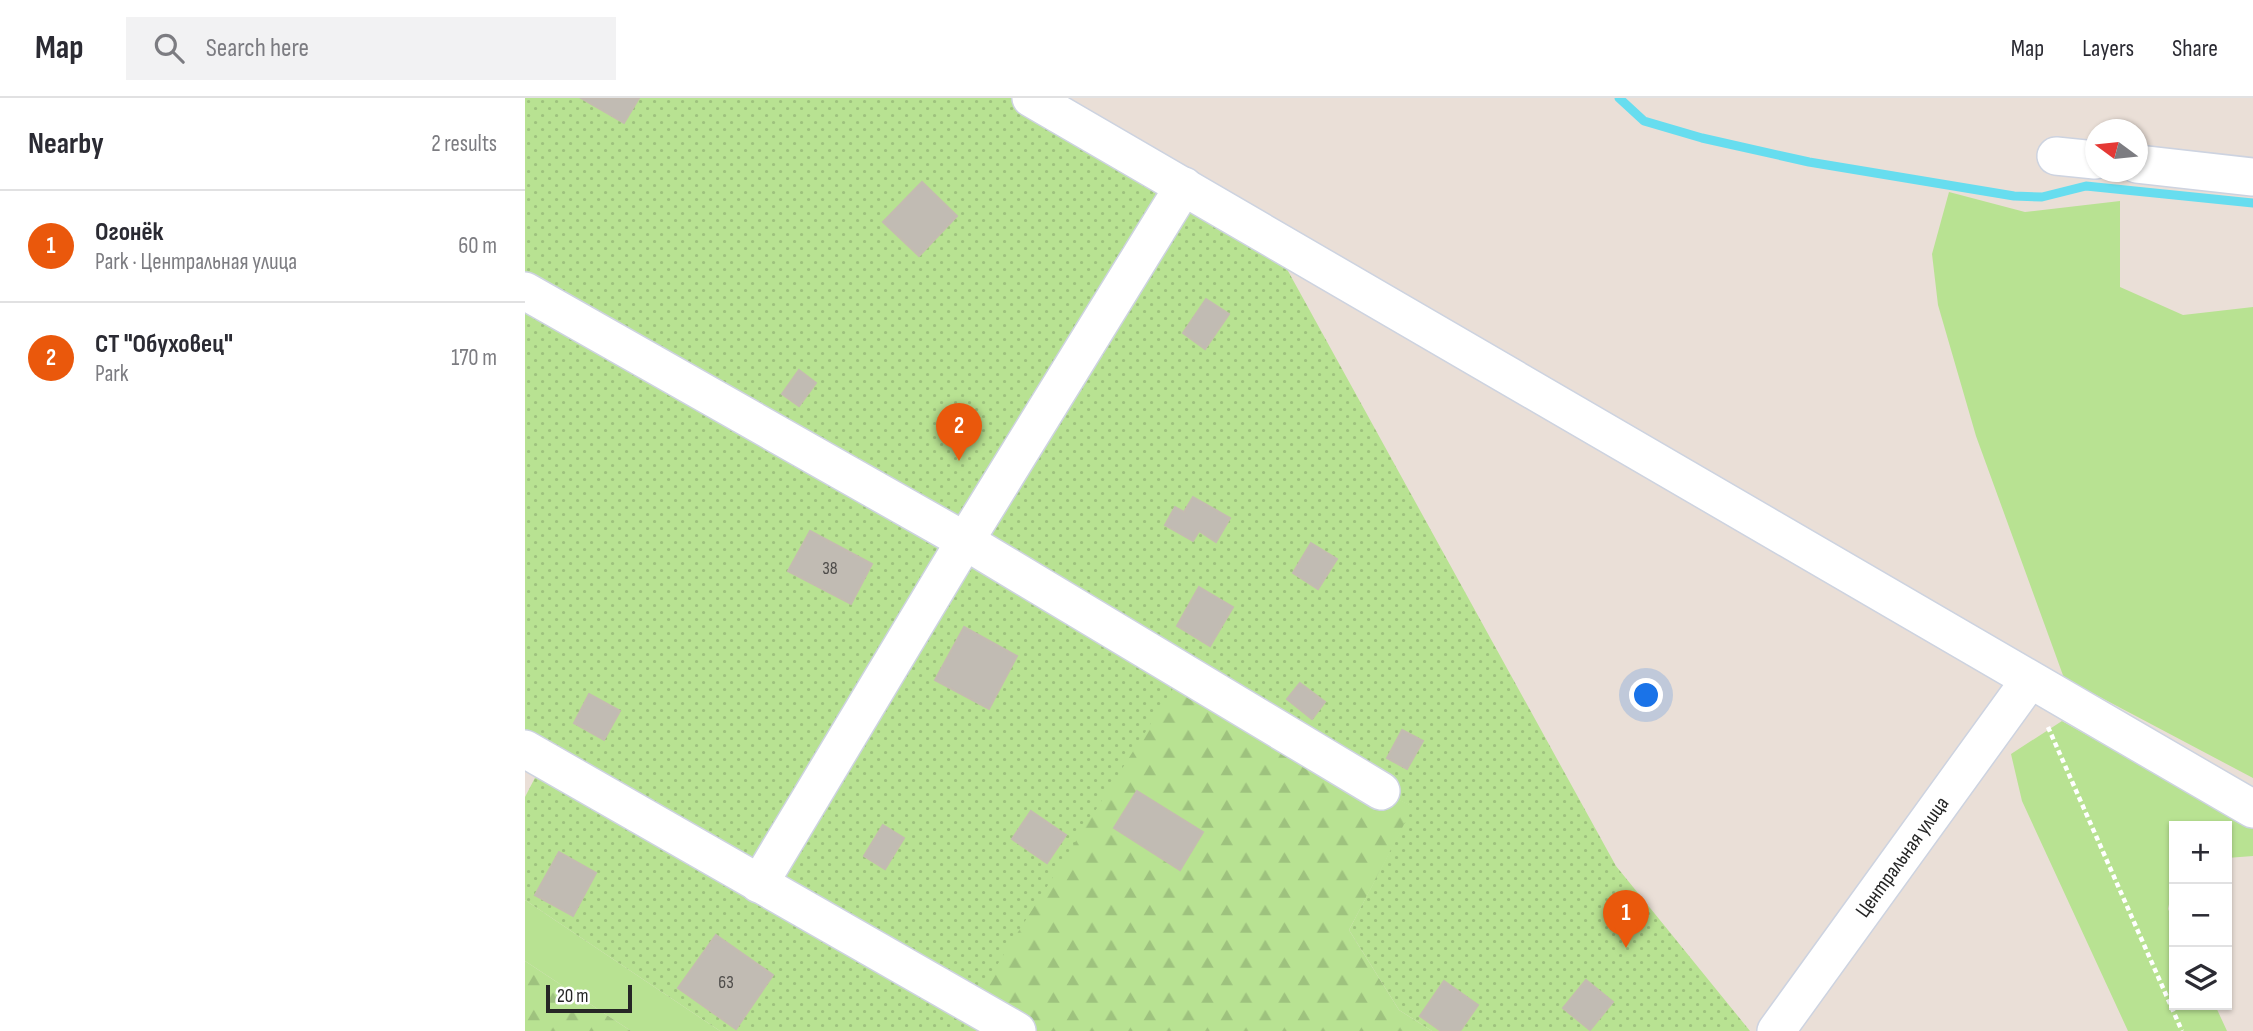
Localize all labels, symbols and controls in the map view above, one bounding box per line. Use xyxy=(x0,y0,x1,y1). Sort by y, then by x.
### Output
search box xyxy=(126,17,616,80)
text: Map xyxy=(35,28,84,68)
icon: search xyxy=(150,29,188,67)
text: Search here xyxy=(206,33,309,64)
text: Map xyxy=(2011,34,2044,63)
text: Layers xyxy=(2082,34,2134,63)
text: Share xyxy=(2172,34,2218,63)
north arrow xyxy=(2085,119,2148,182)
text: Nearby xyxy=(28,126,104,162)
text: 2 results xyxy=(431,130,497,158)
text: Огонёк xyxy=(95,217,163,248)
text: 1 xyxy=(46,232,56,260)
text: 60 m xyxy=(458,232,497,260)
text: Park · Центральная улица xyxy=(95,248,297,276)
text: СТ "Обуховец" xyxy=(95,329,233,360)
text: 2 xyxy=(46,344,56,372)
text: 170 m xyxy=(451,344,497,372)
text: Park xyxy=(95,360,129,388)
pin: 2 xyxy=(936,403,982,461)
house number: 38 xyxy=(822,558,838,579)
your location xyxy=(1629,678,1663,712)
street label: Центральная улица xyxy=(1850,791,1954,922)
map controls xyxy=(2169,821,2232,1010)
button: + xyxy=(2169,821,2232,884)
button: − xyxy=(2169,884,2232,947)
pin: 1 xyxy=(1603,890,1649,948)
button: layers xyxy=(2169,947,2232,1010)
house number: 63 xyxy=(718,972,734,993)
scale bar xyxy=(546,982,632,1014)
text: 20 m xyxy=(557,985,589,1008)

